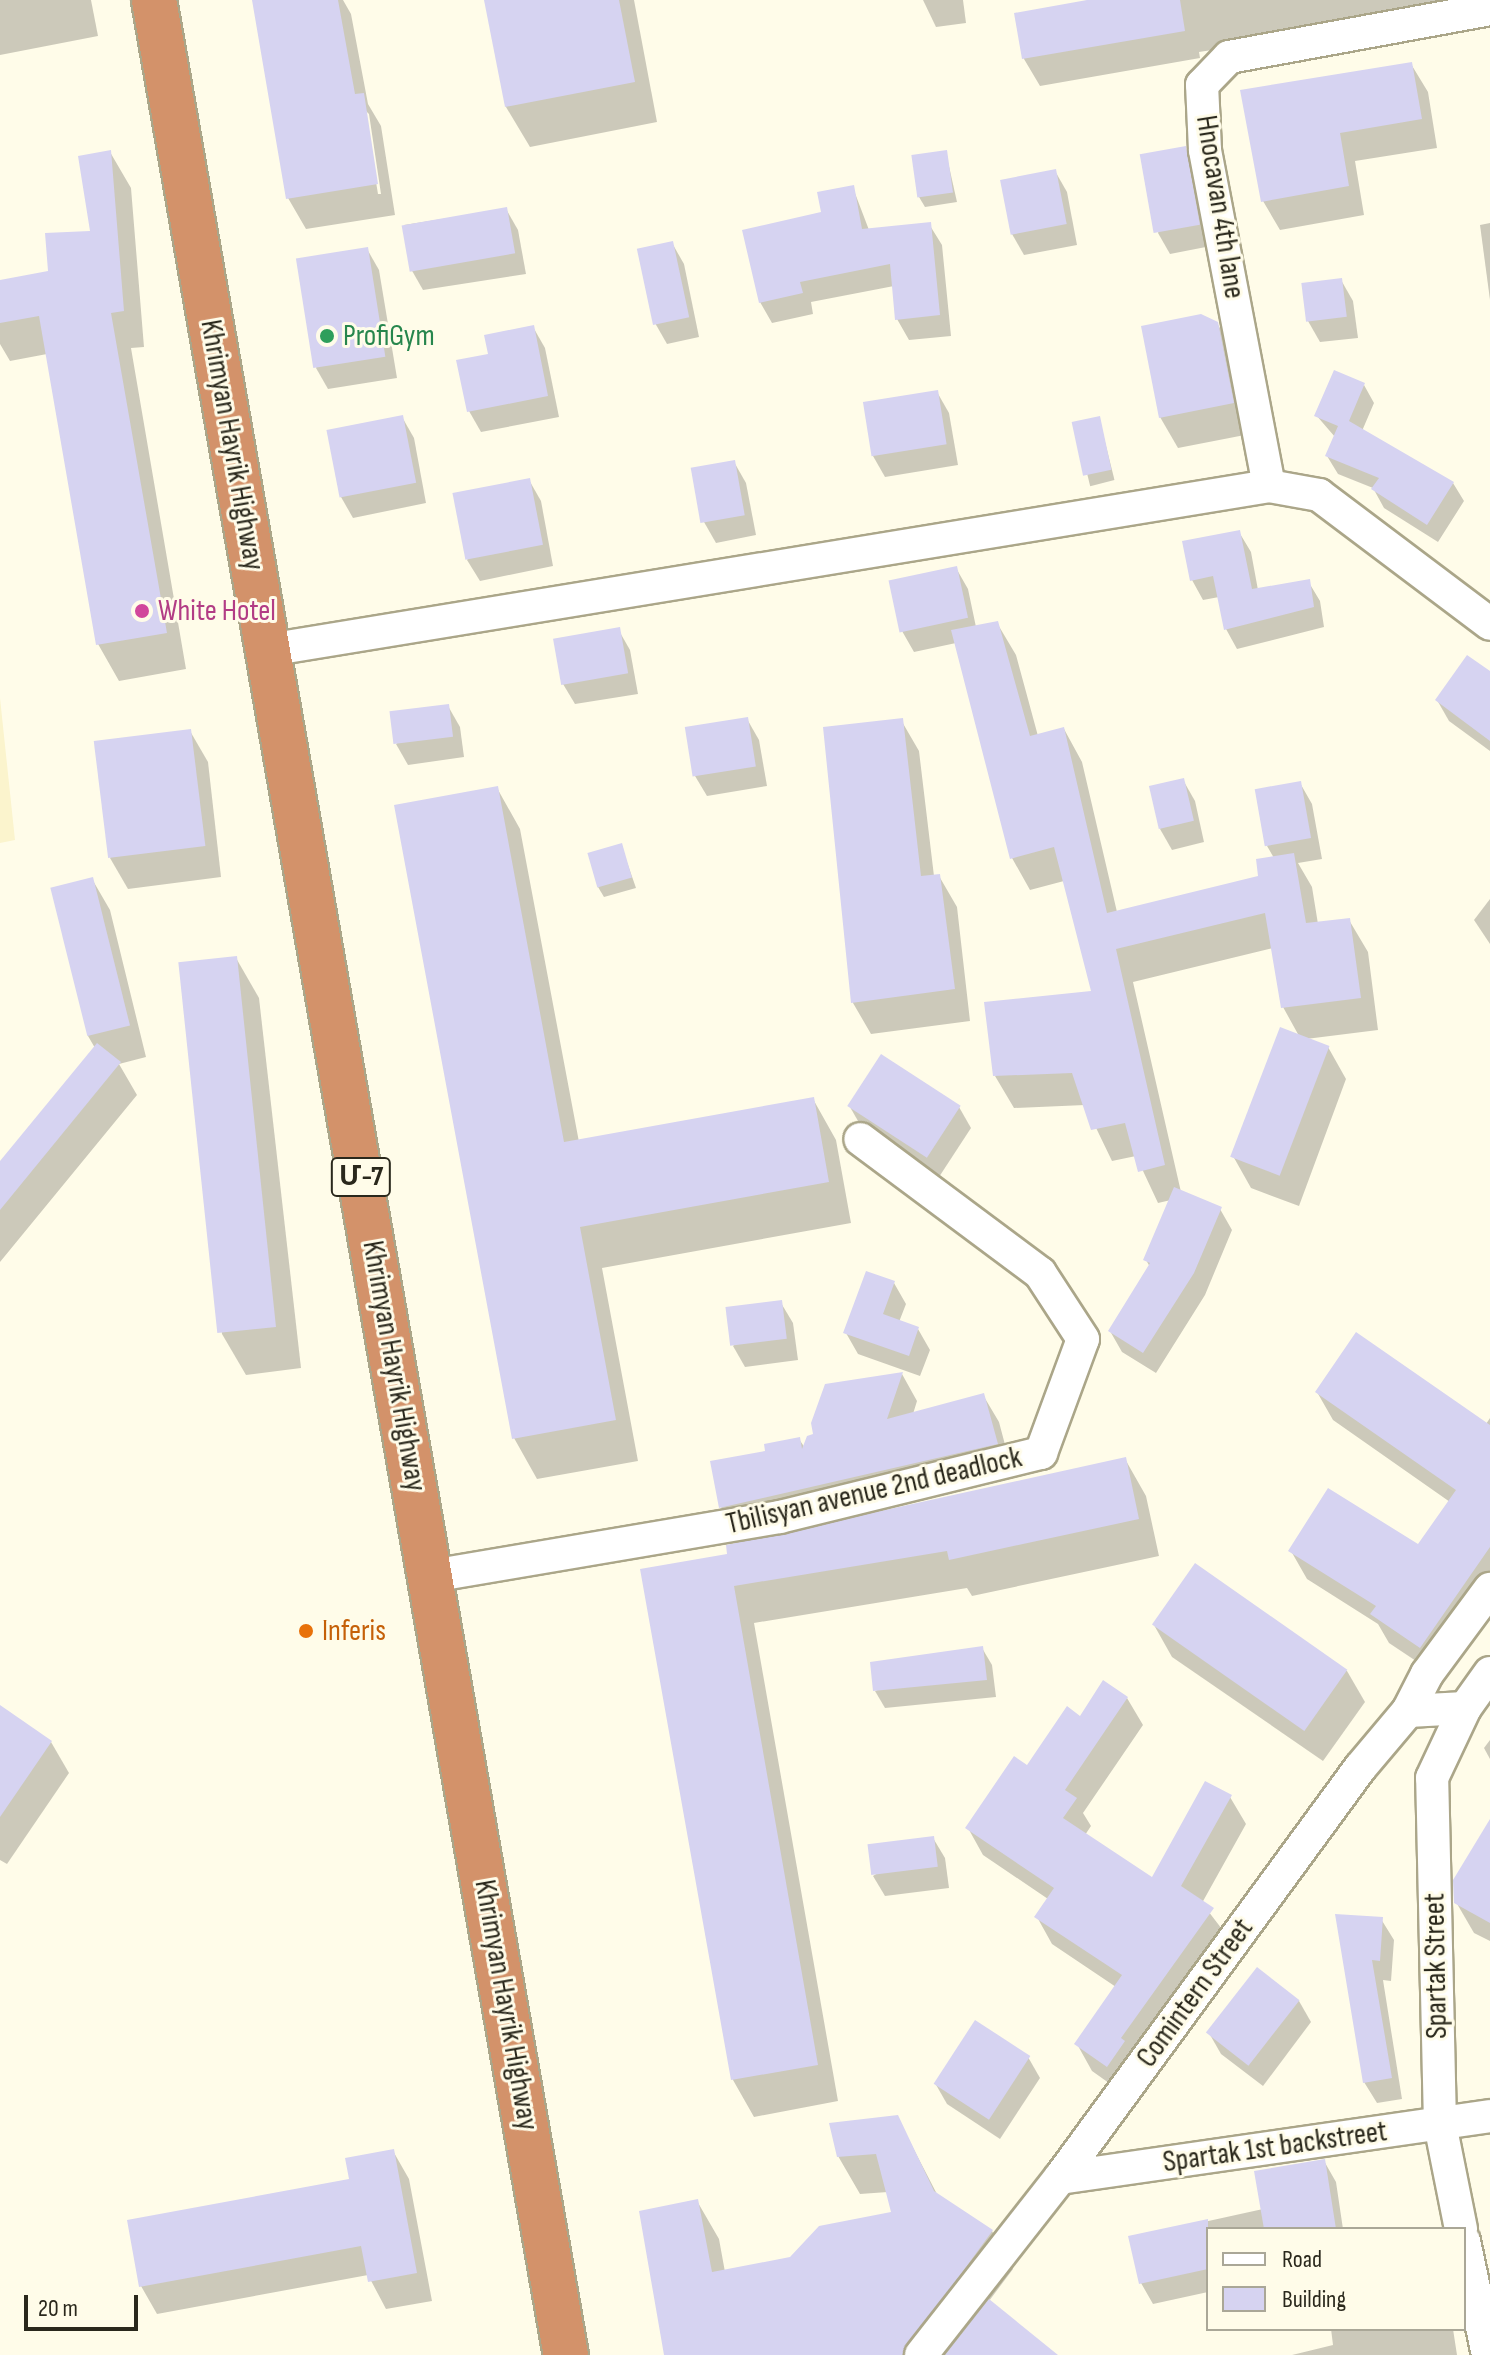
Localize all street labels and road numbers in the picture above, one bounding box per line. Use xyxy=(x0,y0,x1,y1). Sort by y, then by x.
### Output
street label: Hnocavan 4th lane xyxy=(1188,113,1252,301)
street label: Khrimyan Hayrik Highway xyxy=(192,317,272,573)
road number: Մ-7 xyxy=(329,1153,393,1201)
street label: Khrimyan Hayrik Highway xyxy=(354,1238,434,1494)
street label: Tbilisyan avenue 2nd deadlock xyxy=(723,1439,1025,1543)
street label: Khrimyan Hayrik Highway xyxy=(466,1877,546,2133)
street label: Spartak Street xyxy=(1417,1893,1455,2039)
street label: Comintern Street xyxy=(1129,1912,1261,2074)
street label: Spartak 1st backstreet xyxy=(1161,2113,1389,2181)

